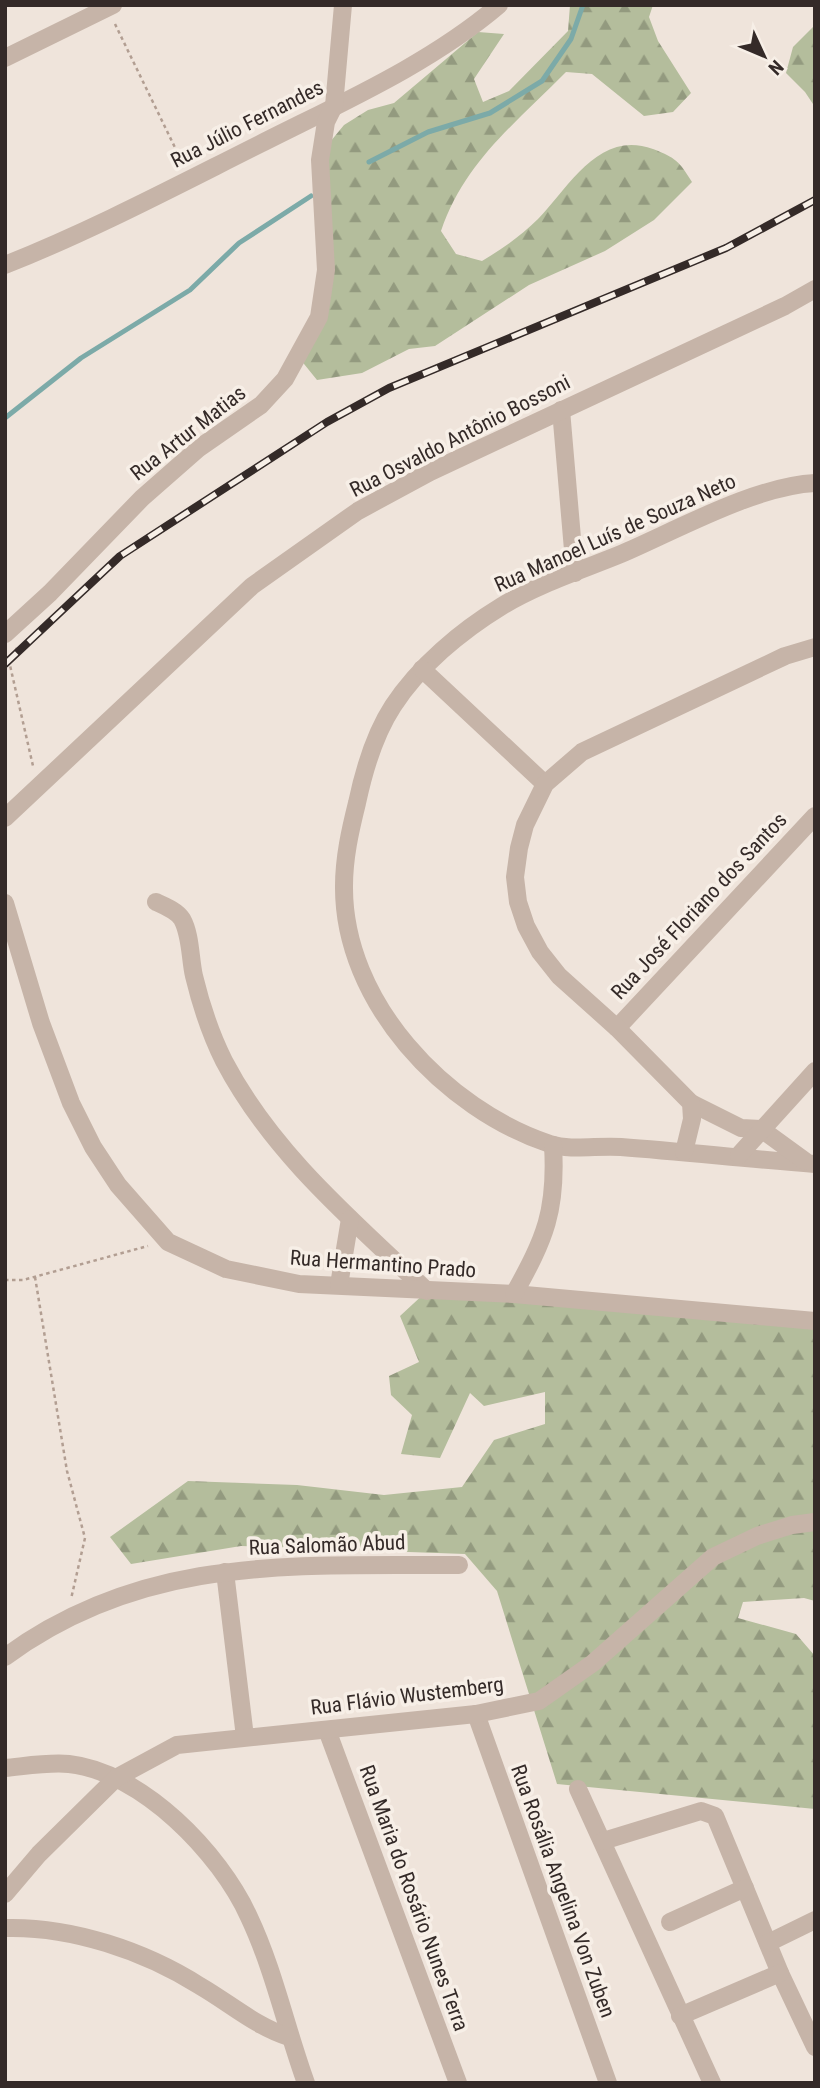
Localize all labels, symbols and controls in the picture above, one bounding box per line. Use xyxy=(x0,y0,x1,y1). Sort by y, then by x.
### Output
north arrow xyxy=(729,21,799,91)
text: N xyxy=(764,55,788,80)
street label: Rua Júlio Fernandes xyxy=(167,75,327,173)
street label: Rua Osvaldo Antônio Bossoni xyxy=(346,370,574,502)
street label: Rua Artur Matias xyxy=(126,381,250,485)
street label: Rua Manoel Luís de Souza Neto xyxy=(491,469,739,597)
street label: Rua José Floriano dos Santos xyxy=(606,808,792,1004)
street label: Rua Hermantino Prado xyxy=(289,1246,477,1282)
street label: Rua Salomão Abud xyxy=(248,1530,406,1560)
street label: Rua Flávio Wustemberg xyxy=(309,1672,505,1720)
street label: Rua Rosália Angelina Von Zuben xyxy=(506,1761,620,2021)
street label: Rua Maria do Rosário Nunes Terra xyxy=(355,1762,473,2034)

